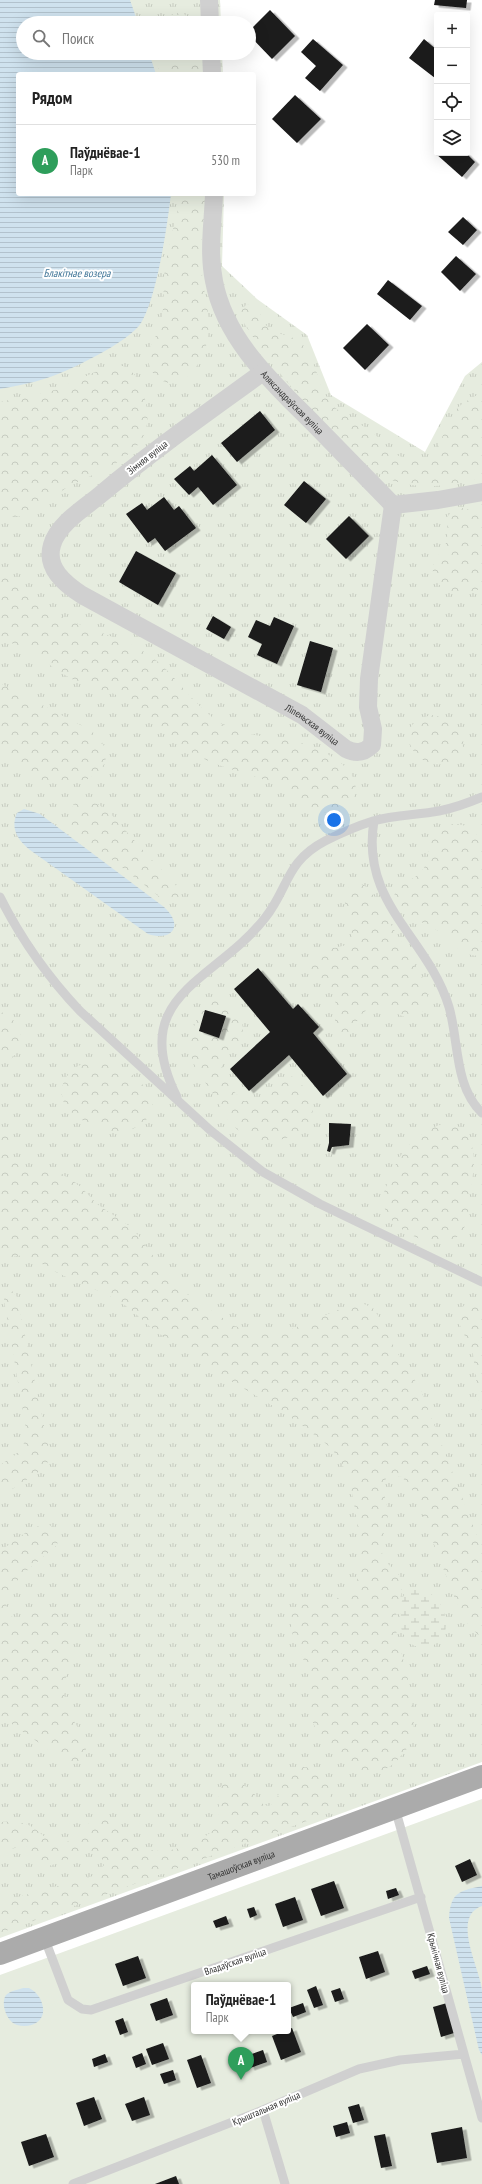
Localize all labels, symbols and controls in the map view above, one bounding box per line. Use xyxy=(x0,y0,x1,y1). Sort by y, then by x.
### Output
map controls xyxy=(434,12,470,156)
button: + xyxy=(434,12,470,48)
search box xyxy=(16,16,256,60)
icon: search xyxy=(30,27,52,49)
text: Поиск xyxy=(62,29,94,48)
button: − xyxy=(434,48,470,84)
button: locate xyxy=(434,84,470,120)
text: Рядом xyxy=(32,87,72,109)
button: layers xyxy=(434,120,470,156)
text: Паўднёвае-1 xyxy=(70,143,140,162)
text: A xyxy=(42,152,48,169)
text: 530 m xyxy=(211,152,240,169)
text: Парк xyxy=(70,162,93,179)
water label: Блакітнае возера xyxy=(44,266,111,280)
street label: Аляксандраўская вуліца xyxy=(258,368,326,437)
street label: Зімняя вуліца xyxy=(124,437,170,477)
street label: Ліпеньская вуліца xyxy=(282,701,342,748)
your location xyxy=(324,810,344,830)
street label: Тамашоўская вуліца xyxy=(206,1847,277,1884)
street label: Крынічная вуліца xyxy=(424,1932,453,1995)
street label: Владаўская вуліца xyxy=(202,1945,268,1978)
popup xyxy=(191,1982,291,2034)
text: Паўднёвае-1 xyxy=(206,1990,276,2009)
text: Парк xyxy=(206,2009,228,2026)
pin: A xyxy=(228,2047,254,2080)
street label: Крыштальная вуліца xyxy=(230,2088,302,2129)

